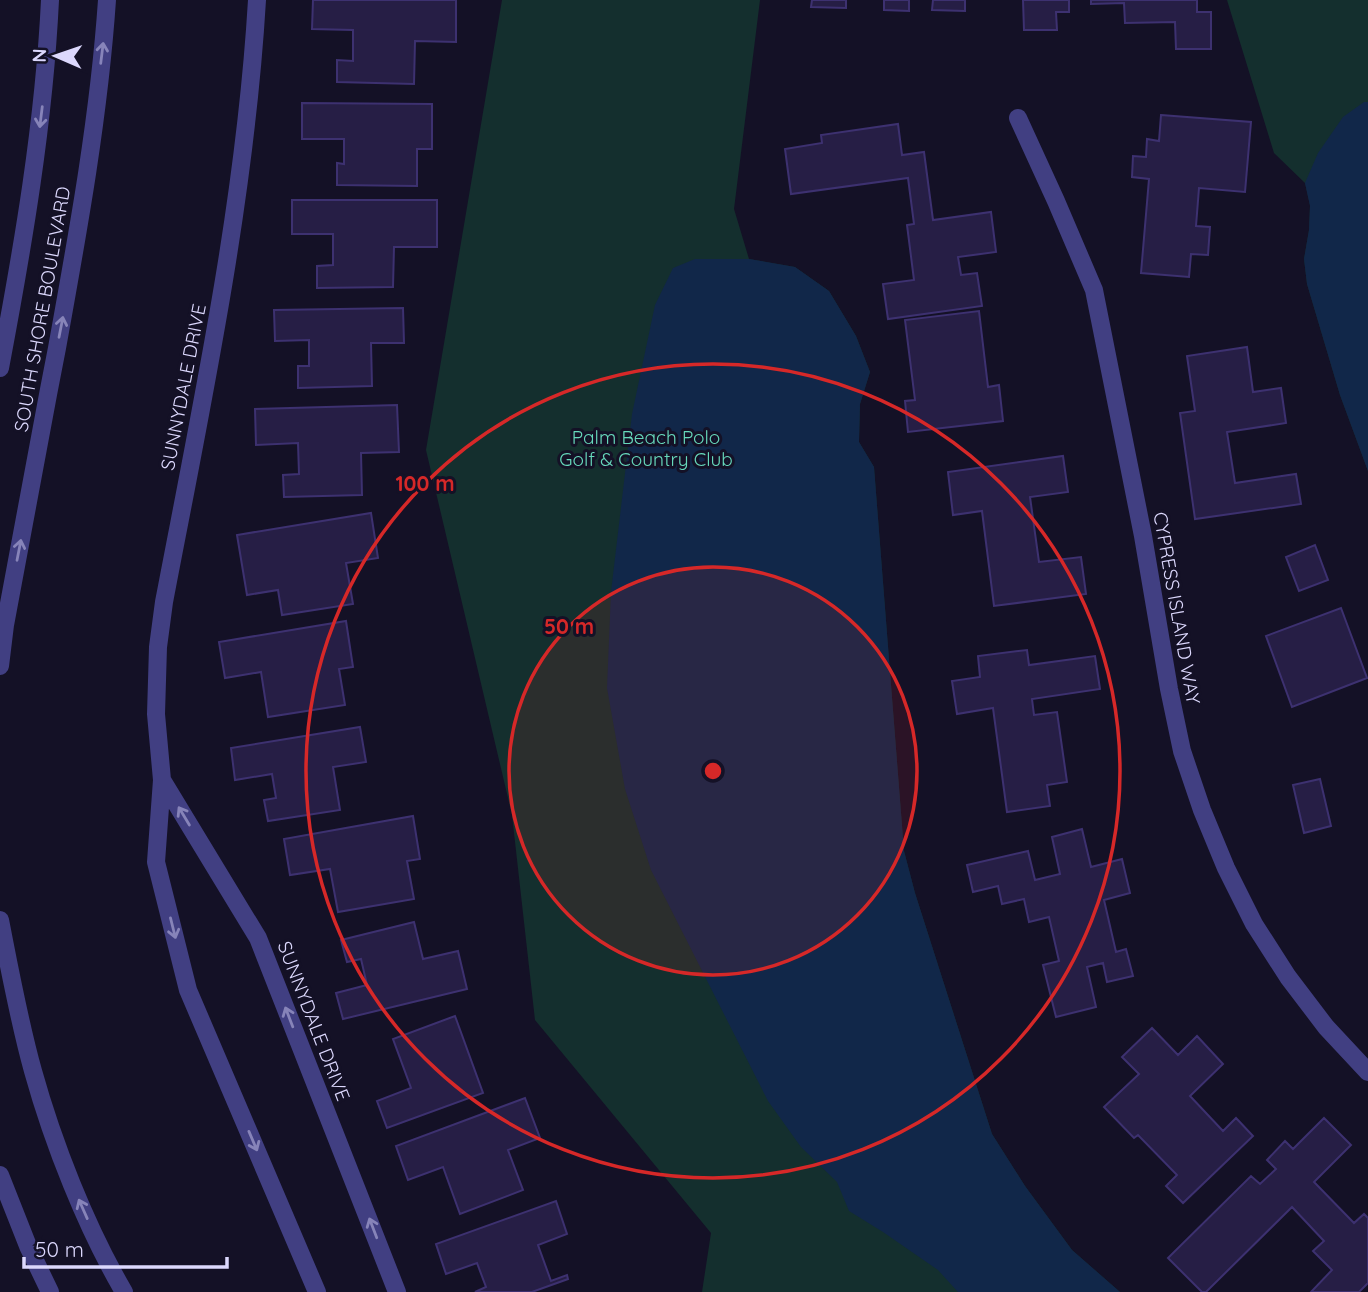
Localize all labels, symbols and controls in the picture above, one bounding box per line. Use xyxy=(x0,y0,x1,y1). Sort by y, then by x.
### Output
north arrow xyxy=(21,21,91,91)
one-way arrow xyxy=(96,43,109,65)
text: N xyxy=(27,48,51,63)
one-way arrow xyxy=(34,105,47,128)
street label: SOUTH SHORE BOULEVARD xyxy=(9,184,75,434)
street label: SUNNYDALE DRIVE xyxy=(155,302,211,472)
one-way arrow xyxy=(54,316,68,339)
park label: Palm Beach Polo Golf & Country Club xyxy=(559,425,733,471)
text: 100 m xyxy=(395,470,455,496)
street label: CYPRESS ISLAND WAY xyxy=(1148,510,1206,706)
one-way arrow xyxy=(12,539,26,562)
text: 50 m xyxy=(544,613,594,639)
centre of rings xyxy=(701,759,725,783)
one-way arrow xyxy=(176,807,190,827)
one-way arrow xyxy=(167,917,180,939)
street label: SUNNYDALE DRIVE xyxy=(273,938,355,1104)
one-way arrow xyxy=(282,1006,295,1028)
one-way arrow xyxy=(247,1130,260,1151)
one-way arrow xyxy=(76,1199,89,1220)
one-way arrow xyxy=(365,1218,378,1240)
scale bar xyxy=(24,1226,228,1270)
text: 50 m xyxy=(35,1236,84,1262)

